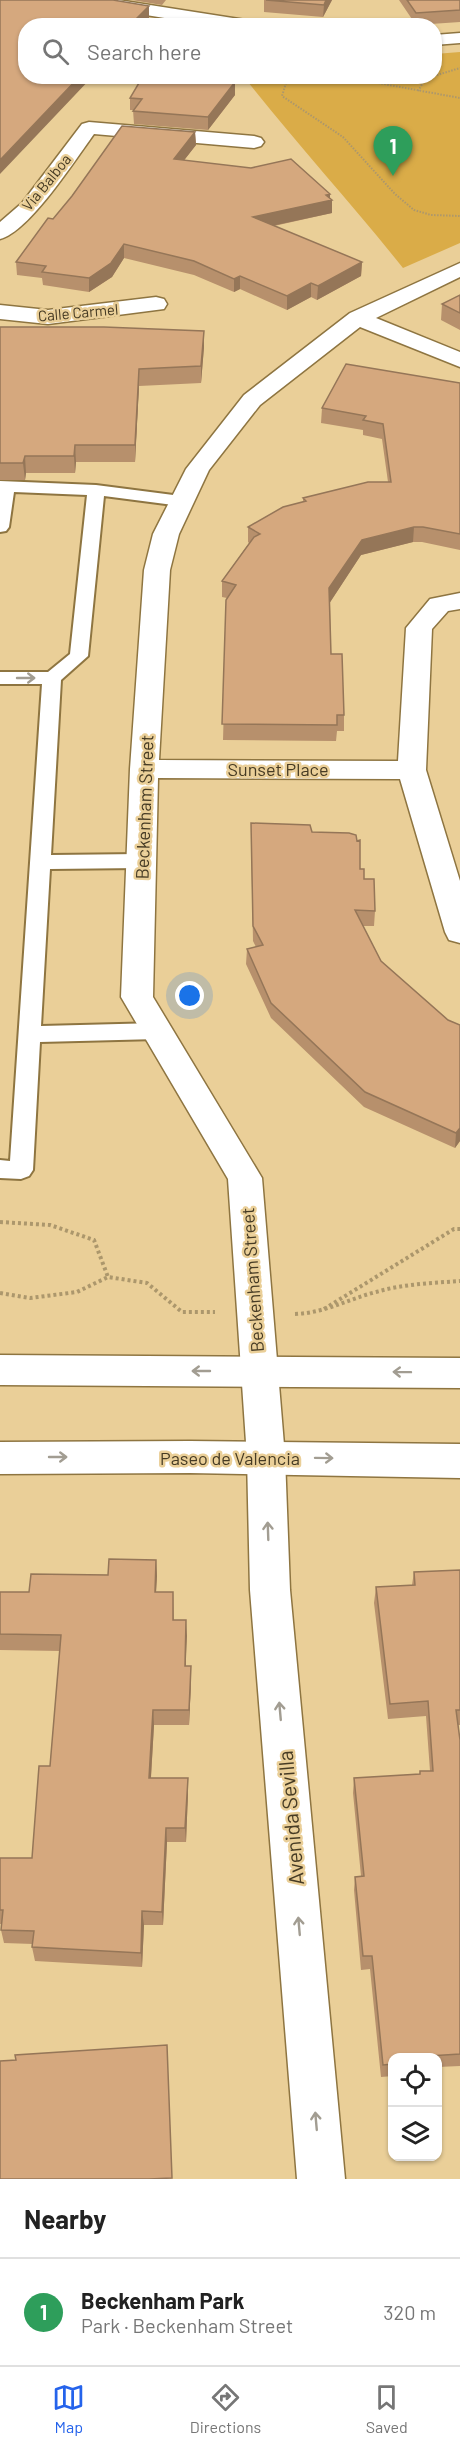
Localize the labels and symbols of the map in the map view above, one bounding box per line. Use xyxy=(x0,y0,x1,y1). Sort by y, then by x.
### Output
pin: 1 xyxy=(374,126,412,176)
street label: Via Balboa xyxy=(18,150,74,214)
street label: Calle Carmel xyxy=(37,300,119,324)
one-way arrow xyxy=(15,672,35,684)
street label: Beckenham Street xyxy=(130,734,158,880)
street label: Sunset Place xyxy=(227,758,329,780)
your location xyxy=(175,981,204,1010)
street label: Beckenham Street xyxy=(236,1207,268,1353)
one-way arrow xyxy=(191,1365,211,1377)
one-way arrow xyxy=(392,1366,412,1378)
street label: Paseo de Valencia xyxy=(160,1447,300,1469)
one-way arrow xyxy=(48,1451,68,1463)
one-way arrow xyxy=(314,1453,334,1464)
one-way arrow xyxy=(262,1522,273,1542)
one-way arrow xyxy=(274,1702,285,1722)
street label: Avenida Sevilla xyxy=(272,1750,308,1886)
one-way arrow xyxy=(293,1917,304,1937)
one-way arrow xyxy=(310,2111,321,2131)

